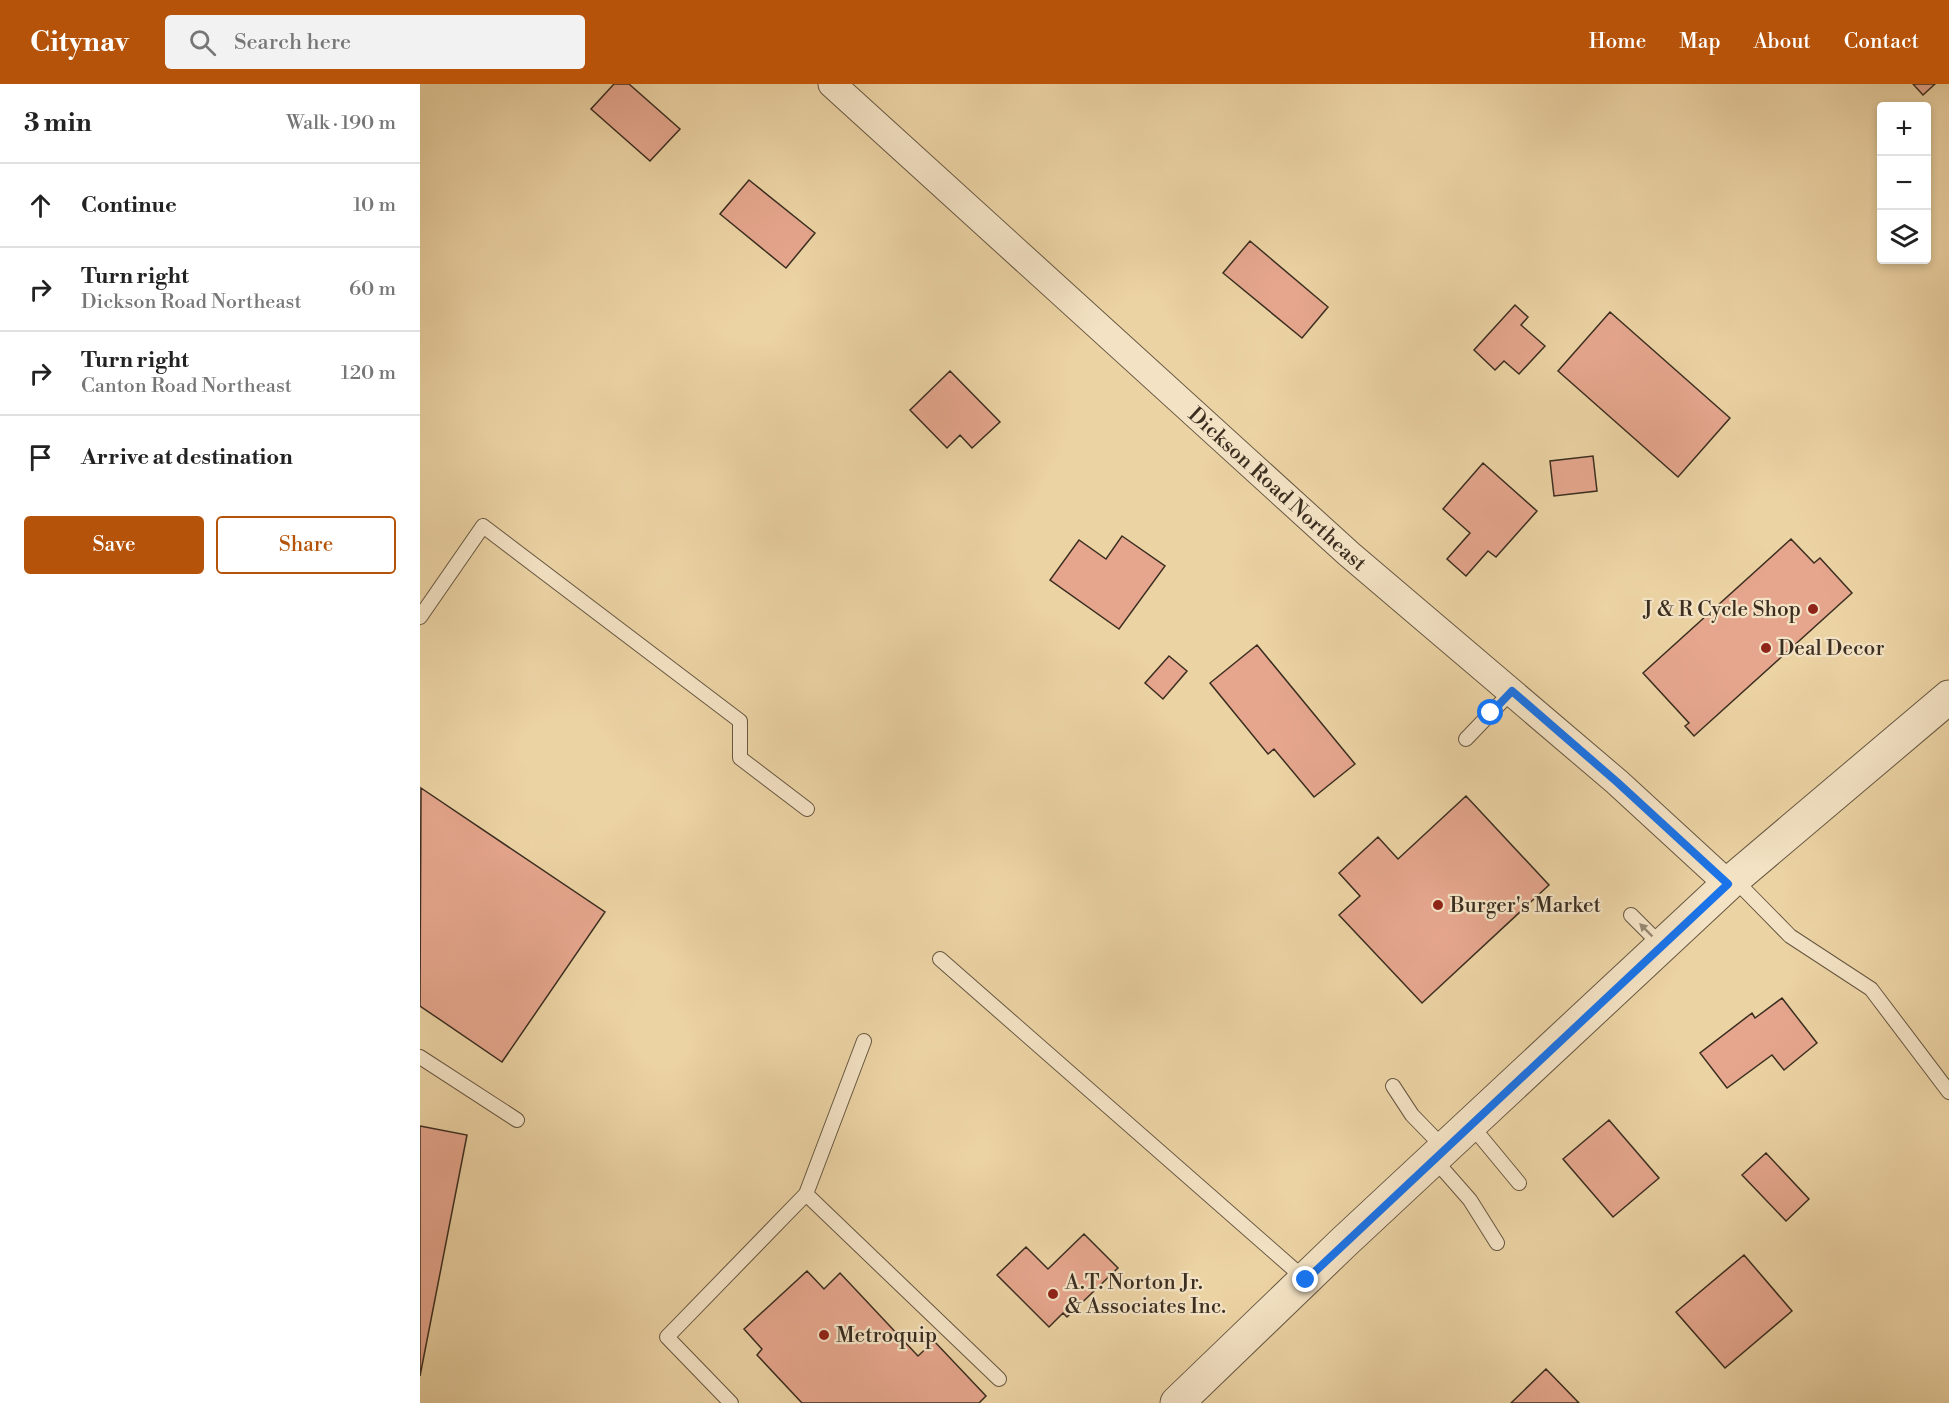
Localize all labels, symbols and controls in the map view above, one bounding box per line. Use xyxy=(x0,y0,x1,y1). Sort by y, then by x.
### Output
search box xyxy=(165,15,585,69)
text: Citynav xyxy=(30,25,129,60)
icon: search xyxy=(186,26,219,59)
text: Search here xyxy=(234,29,351,56)
text: Home xyxy=(1589,29,1646,55)
text: Map xyxy=(1679,29,1721,55)
text: About xyxy=(1754,29,1811,55)
text: Contact xyxy=(1844,29,1919,55)
map controls xyxy=(1877,102,1931,264)
button: + xyxy=(1877,102,1931,156)
text: 3 min xyxy=(24,107,92,139)
text: Walk · 190 m xyxy=(286,111,396,136)
button: − xyxy=(1877,156,1931,210)
icon: ahead xyxy=(24,189,57,222)
text: Continue xyxy=(81,192,177,219)
text: 10 m xyxy=(353,193,396,218)
button: layers xyxy=(1877,210,1931,264)
text: Turn right xyxy=(81,263,189,290)
icon: right xyxy=(24,273,57,306)
text: 60 m xyxy=(349,277,396,302)
text: Dickson Road Northeast xyxy=(81,290,302,315)
text: Turn right xyxy=(81,347,189,374)
icon: right xyxy=(24,357,57,390)
text: 120 m xyxy=(341,361,396,386)
text: Canton Road Northeast xyxy=(81,374,292,399)
street label: Dickson Road Northeast xyxy=(1182,402,1372,577)
icon: arrive xyxy=(24,441,57,474)
text: Arrive at destination xyxy=(81,444,293,471)
button: Save xyxy=(24,516,204,574)
button: Share xyxy=(216,516,396,574)
place label: J & R Cycle Shop xyxy=(1642,597,1801,623)
marker: J & R Cycle Shop xyxy=(1806,602,1820,616)
place label: Deal Decor xyxy=(1778,636,1885,662)
marker: Deal Decor xyxy=(1759,641,1773,655)
route start xyxy=(1477,699,1503,725)
place label: Burger's Market xyxy=(1449,893,1602,919)
marker: Burger's Market xyxy=(1431,898,1445,912)
one-way arrow xyxy=(1640,924,1654,938)
route end xyxy=(1292,1266,1318,1292)
place label: A.T. Norton Jr. & Associates Inc. xyxy=(1064,1270,1226,1320)
marker: A.T. Norton Jr. & Associates Inc. xyxy=(1046,1287,1060,1301)
place label: Metroquip xyxy=(836,1323,937,1349)
marker: Metroquip xyxy=(817,1328,831,1342)

